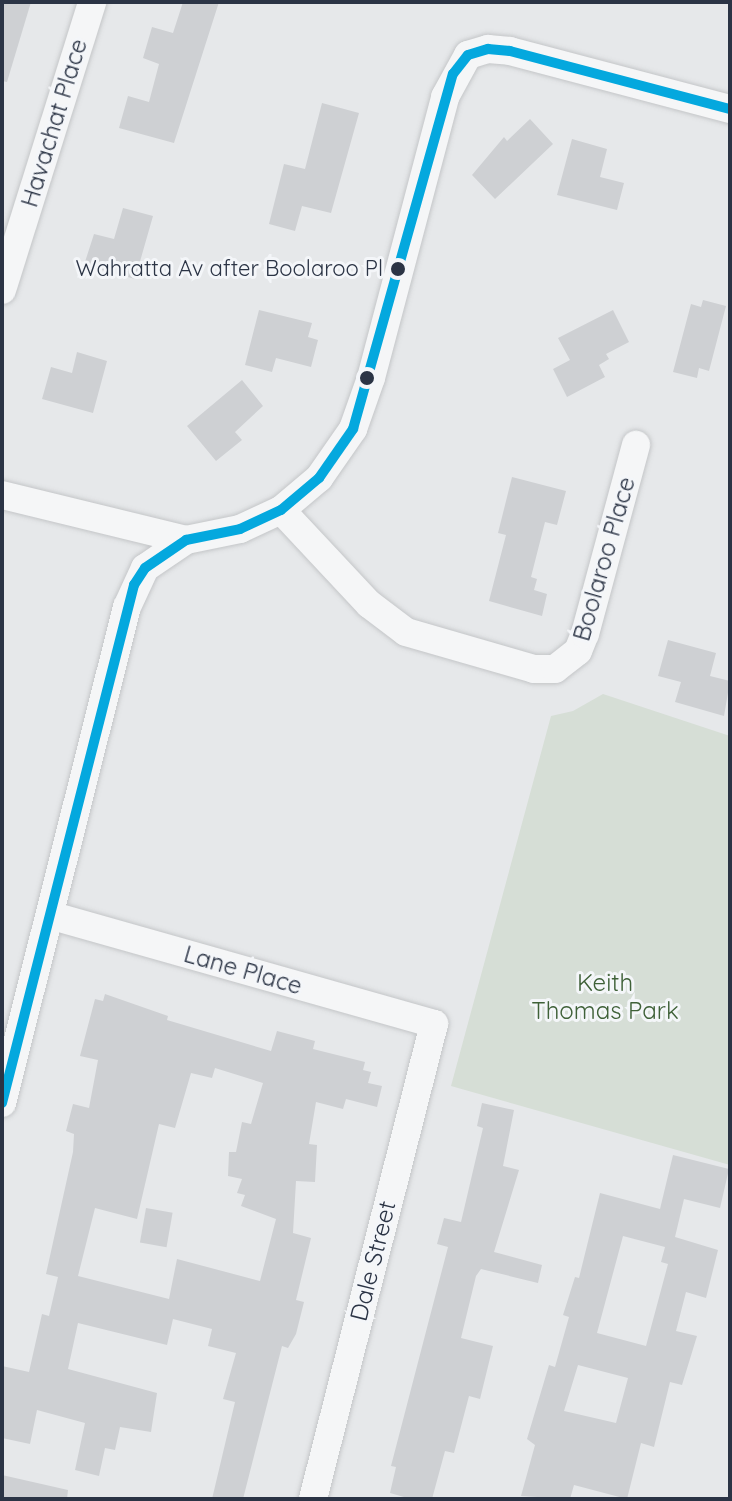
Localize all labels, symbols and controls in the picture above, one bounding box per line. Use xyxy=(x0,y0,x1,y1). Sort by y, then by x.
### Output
street label: Havachat Place xyxy=(15,35,93,211)
place label: Wahratta Av after Boolaroo Pl xyxy=(75,256,383,282)
marker: Wahratta Av after Boolaroo Pl xyxy=(390,261,406,277)
unlabelled marker xyxy=(359,370,375,386)
street label: Boolaroo Place xyxy=(567,474,641,644)
street label: Lane Place xyxy=(181,939,305,1001)
park label: Keith Thomas Park xyxy=(531,969,679,1025)
street label: Dale Street xyxy=(344,1198,402,1324)

